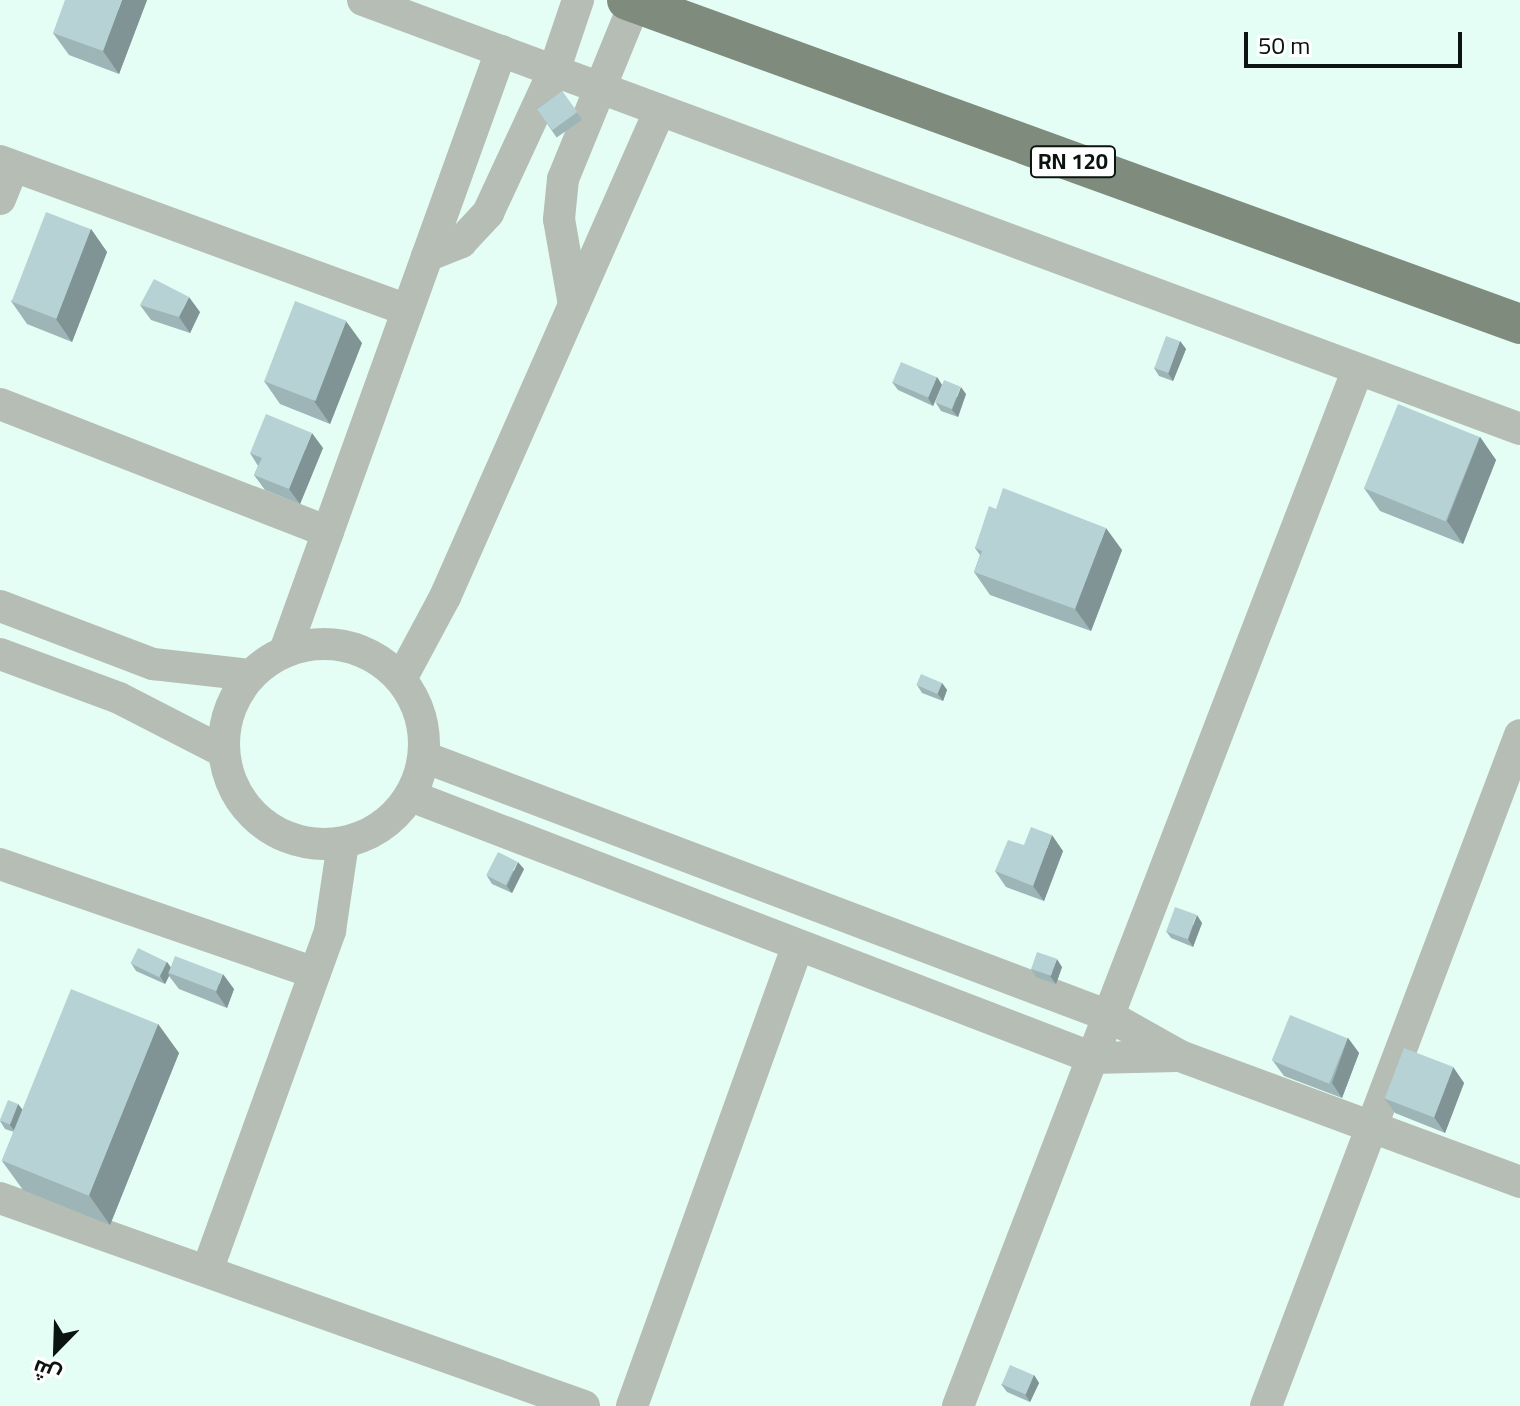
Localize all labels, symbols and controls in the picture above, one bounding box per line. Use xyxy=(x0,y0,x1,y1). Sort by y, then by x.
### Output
scale bar xyxy=(1248,16,1466,66)
text: 50 m xyxy=(1258,23,1310,68)
road number: RN 120 xyxy=(1029,144,1117,180)
north arrow xyxy=(16,1310,96,1390)
text: ش xyxy=(25,1347,68,1397)

